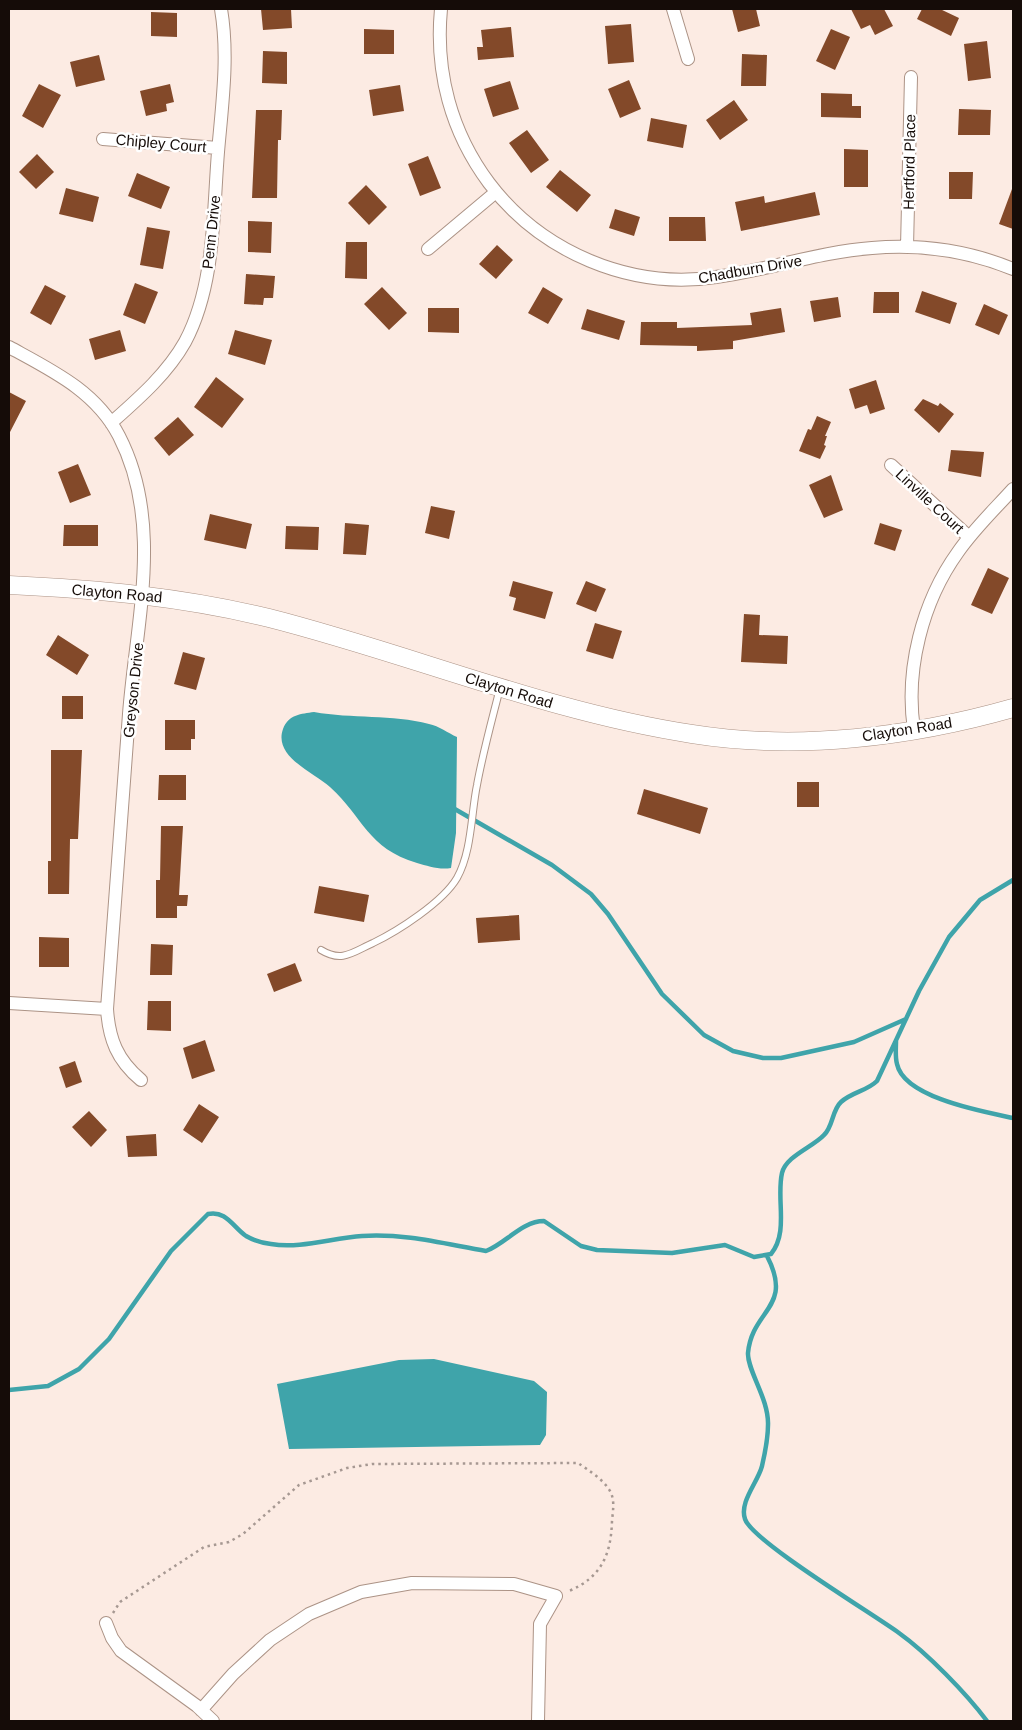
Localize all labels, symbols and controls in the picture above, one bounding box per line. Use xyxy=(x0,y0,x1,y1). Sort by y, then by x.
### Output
street label: Hertford Place xyxy=(900,114,918,210)
street label: Chipley Court xyxy=(115,131,208,156)
street label: Penn Drive xyxy=(199,194,223,270)
street label: Chadburn Drive xyxy=(697,252,803,286)
street label: Linville Court xyxy=(892,465,968,537)
street label: Clayton Road xyxy=(71,581,163,605)
street label: Greyson Drive xyxy=(120,641,146,739)
street label: Clayton Road xyxy=(463,669,555,711)
street label: Clayton Road xyxy=(861,713,953,745)

